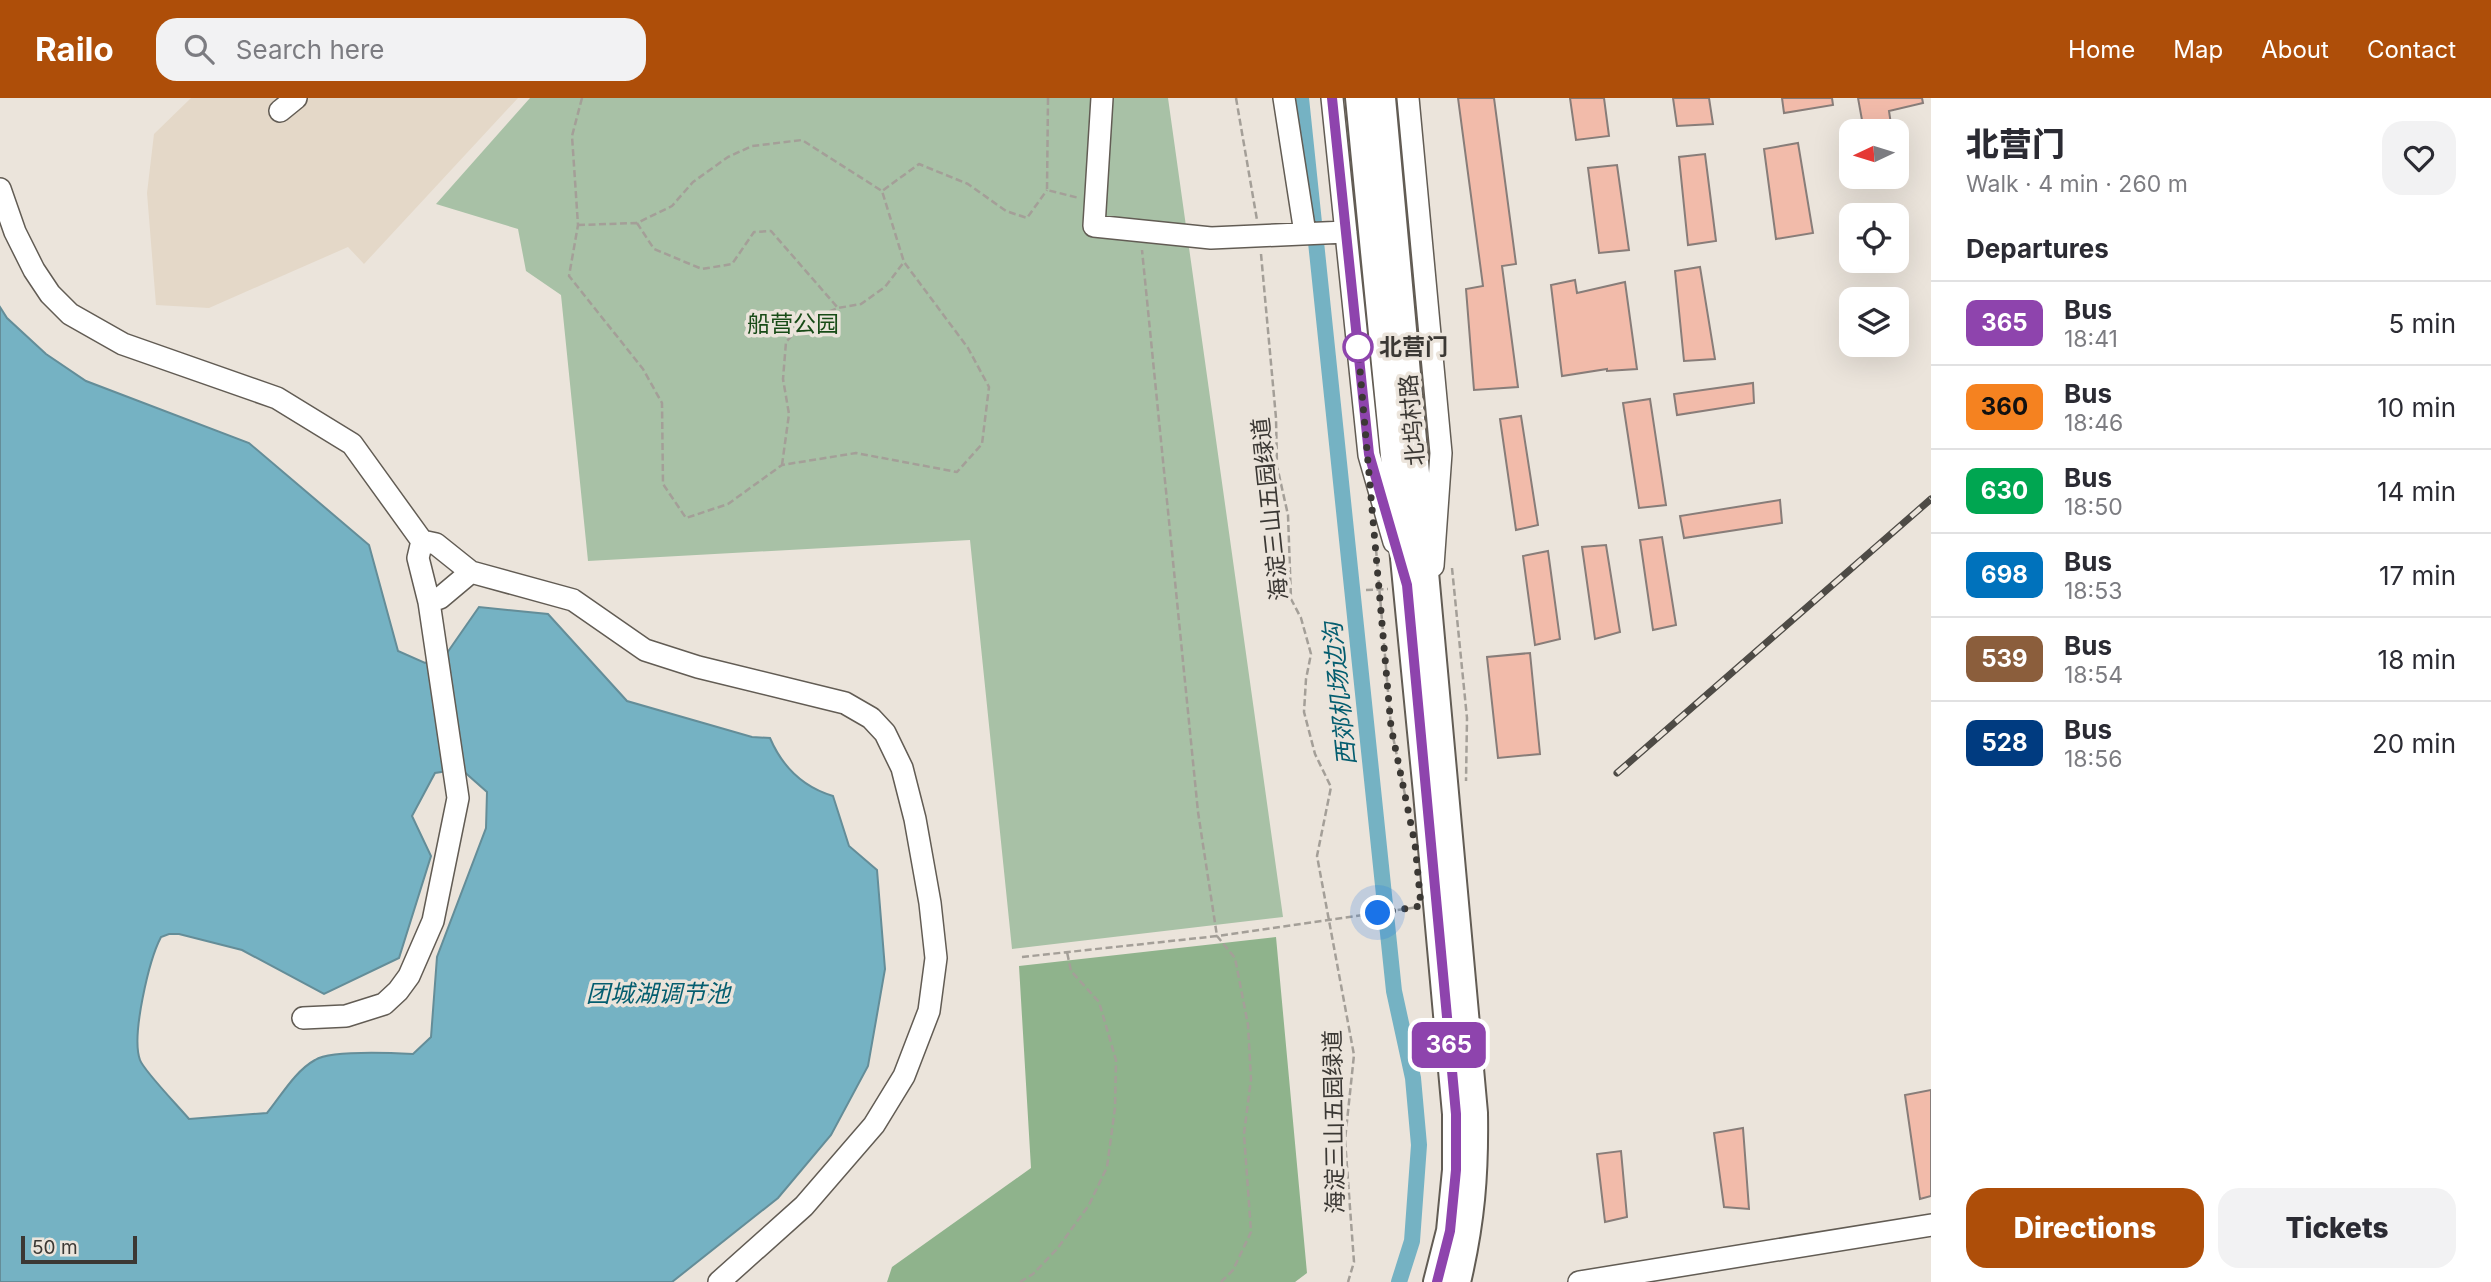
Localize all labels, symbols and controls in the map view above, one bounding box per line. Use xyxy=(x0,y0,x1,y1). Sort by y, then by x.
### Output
search box xyxy=(156,18,646,81)
text: Railo xyxy=(35,29,114,69)
icon: search xyxy=(180,30,218,68)
text: Search here xyxy=(236,34,384,65)
text: Home xyxy=(2068,35,2135,64)
text: Map xyxy=(2173,35,2223,64)
text: About xyxy=(2261,35,2329,64)
text: Contact xyxy=(2367,35,2456,64)
north arrow xyxy=(1839,119,1909,189)
map controls xyxy=(1839,119,1909,357)
button: heart xyxy=(2382,121,2456,195)
text: 北营门 xyxy=(1966,124,2065,164)
text: Walk · 4 min · 260 m xyxy=(1966,170,2188,198)
button: locate xyxy=(1839,203,1909,273)
text: Departures xyxy=(1966,233,2109,264)
button: layers xyxy=(1839,287,1909,357)
text: Bus xyxy=(2064,294,2112,325)
text: 365 xyxy=(1981,308,2028,337)
text: 5 min xyxy=(2388,308,2456,339)
park label: 船营公园 xyxy=(747,310,839,338)
text: 18:41 xyxy=(2064,325,2118,353)
marker: 北营门 xyxy=(1343,332,1373,362)
place label: 北营门 xyxy=(1379,333,1448,361)
street label: 北坞村路 xyxy=(1394,373,1430,467)
text: Bus xyxy=(2064,378,2112,409)
text: 360 xyxy=(1981,392,2028,421)
text: 10 min xyxy=(2377,392,2456,423)
text: 18:46 xyxy=(2064,409,2123,437)
street label: 海淀三山五园绿道 xyxy=(1246,416,1294,602)
text: Bus xyxy=(2064,462,2112,493)
text: 630 xyxy=(1981,476,2028,505)
text: 14 min xyxy=(2377,476,2456,507)
text: 18:50 xyxy=(2064,493,2123,521)
text: Bus xyxy=(2064,546,2112,577)
text: 698 xyxy=(1981,560,2028,589)
text: 17 min xyxy=(2379,560,2456,591)
text: 18:53 xyxy=(2064,577,2122,605)
water label: 西郊机场边沟 xyxy=(1317,618,1361,767)
text: Bus xyxy=(2064,630,2112,661)
text: 539 xyxy=(1981,644,2028,673)
text: 18 min xyxy=(2378,644,2456,675)
text: 18:54 xyxy=(2064,661,2123,689)
text: Bus xyxy=(2064,714,2112,745)
text: 528 xyxy=(1981,728,2028,757)
text: 20 min xyxy=(2372,728,2456,759)
text: 18:56 xyxy=(2064,745,2122,773)
your location xyxy=(1360,895,1395,930)
water label: 团城湖调节池 xyxy=(586,979,732,1008)
line badge: 365 xyxy=(1409,1022,1489,1068)
street label: 海淀三山五园绿道 xyxy=(1318,1030,1350,1214)
text: 365 xyxy=(1426,1030,1472,1059)
button: Directions xyxy=(1966,1188,2204,1268)
button: Tickets xyxy=(2218,1188,2456,1268)
scale bar xyxy=(21,1233,136,1265)
text: 50 m xyxy=(32,1236,78,1259)

